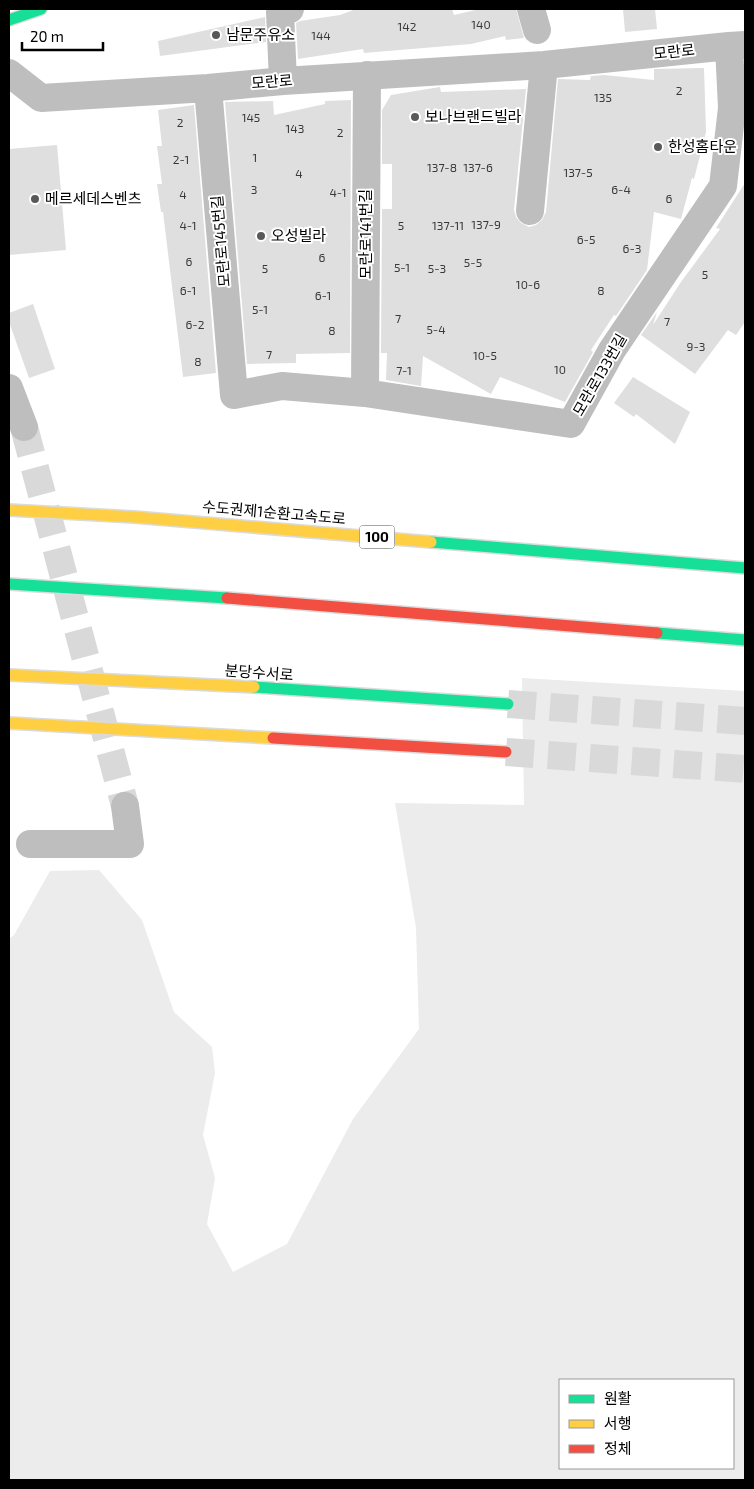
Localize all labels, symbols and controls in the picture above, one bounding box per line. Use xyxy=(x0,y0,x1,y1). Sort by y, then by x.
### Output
house number: 140 xyxy=(471,17,491,31)
house number: 142 xyxy=(398,19,417,33)
scale bar xyxy=(22,20,104,52)
place label: 남문주유소 xyxy=(226,25,295,43)
text: 20 m xyxy=(30,27,64,45)
house number: 144 xyxy=(311,28,331,42)
marker: 남문주유소 xyxy=(210,29,222,41)
street label: 모란로 xyxy=(652,40,695,62)
street label: 모란로 xyxy=(251,70,293,92)
house number: 2 xyxy=(676,83,683,97)
house number: 135 xyxy=(594,90,612,104)
place label: 보나브랜드빌라 xyxy=(425,107,522,125)
house number: 145 xyxy=(242,110,260,124)
marker: 보나브랜드빌라 xyxy=(409,111,421,123)
house number: 2 xyxy=(177,115,184,129)
house number: 143 xyxy=(286,121,304,135)
house number: 2 xyxy=(337,125,344,139)
place label: 한성홈타운 xyxy=(668,137,737,155)
marker: 한성홈타운 xyxy=(652,141,664,153)
house number: 1 xyxy=(253,150,257,164)
house number: 2-1 xyxy=(173,152,189,166)
house number: 137-8 xyxy=(427,160,457,174)
house number: 137-6 xyxy=(463,160,493,174)
house number: 137-5 xyxy=(563,165,593,179)
house number: 4 xyxy=(295,166,303,180)
house number: 3 xyxy=(251,182,257,196)
house number: 6-4 xyxy=(611,182,631,196)
house number: 4-1 xyxy=(329,185,347,199)
house number: 4 xyxy=(179,187,187,201)
place label: 메르세데스벤츠 xyxy=(45,189,142,207)
street label: 모란로141번길 xyxy=(356,189,374,279)
house number: 6 xyxy=(666,191,673,205)
marker: 메르세데스벤츠 xyxy=(29,193,41,205)
street label: 모란로145번길 xyxy=(207,194,233,288)
house number: 137-9 xyxy=(471,217,501,231)
house number: 4-1 xyxy=(179,218,197,232)
house number: 5 xyxy=(398,218,404,232)
house number: 137-11 xyxy=(432,218,464,232)
place label: 오성빌라 xyxy=(271,226,326,244)
marker: 오성빌라 xyxy=(255,230,267,242)
house number: 6-5 xyxy=(577,232,595,246)
house number: 6-3 xyxy=(623,241,641,255)
house number: 6 xyxy=(319,250,326,264)
house number: 6 xyxy=(186,254,193,268)
house number: 5-5 xyxy=(464,255,482,269)
house number: 5-1 xyxy=(394,260,410,274)
house number: 5 xyxy=(262,261,268,275)
house number: 5-3 xyxy=(428,261,446,275)
house number: 5 xyxy=(702,267,708,281)
house number: 10-6 xyxy=(516,277,540,291)
house number: 6-1 xyxy=(180,283,196,297)
house number: 8 xyxy=(597,283,605,297)
house number: 6-1 xyxy=(315,288,331,302)
house number: 5-1 xyxy=(252,302,268,316)
house number: 7 xyxy=(395,311,401,325)
house number: 7 xyxy=(664,314,670,328)
house number: 6-2 xyxy=(186,317,205,331)
house number: 5-4 xyxy=(426,322,446,336)
house number: 8 xyxy=(328,323,336,337)
street label: 모란로133번길 xyxy=(568,330,630,419)
house number: 9-3 xyxy=(687,339,705,353)
house number: 7 xyxy=(266,347,272,361)
house number: 10-5 xyxy=(473,348,497,362)
house number: 8 xyxy=(194,354,202,368)
house number: 10 xyxy=(554,362,566,376)
house number: 7-1 xyxy=(396,363,412,377)
street label: 수도권제1순환고속도로 xyxy=(202,497,347,527)
road number: 100 xyxy=(360,526,394,548)
street label: 분당수서로 xyxy=(224,661,294,683)
legend xyxy=(559,1379,734,1469)
text: 원활 xyxy=(604,1389,632,1407)
text: 서행 xyxy=(604,1414,632,1432)
text: 정체 xyxy=(604,1439,632,1457)

